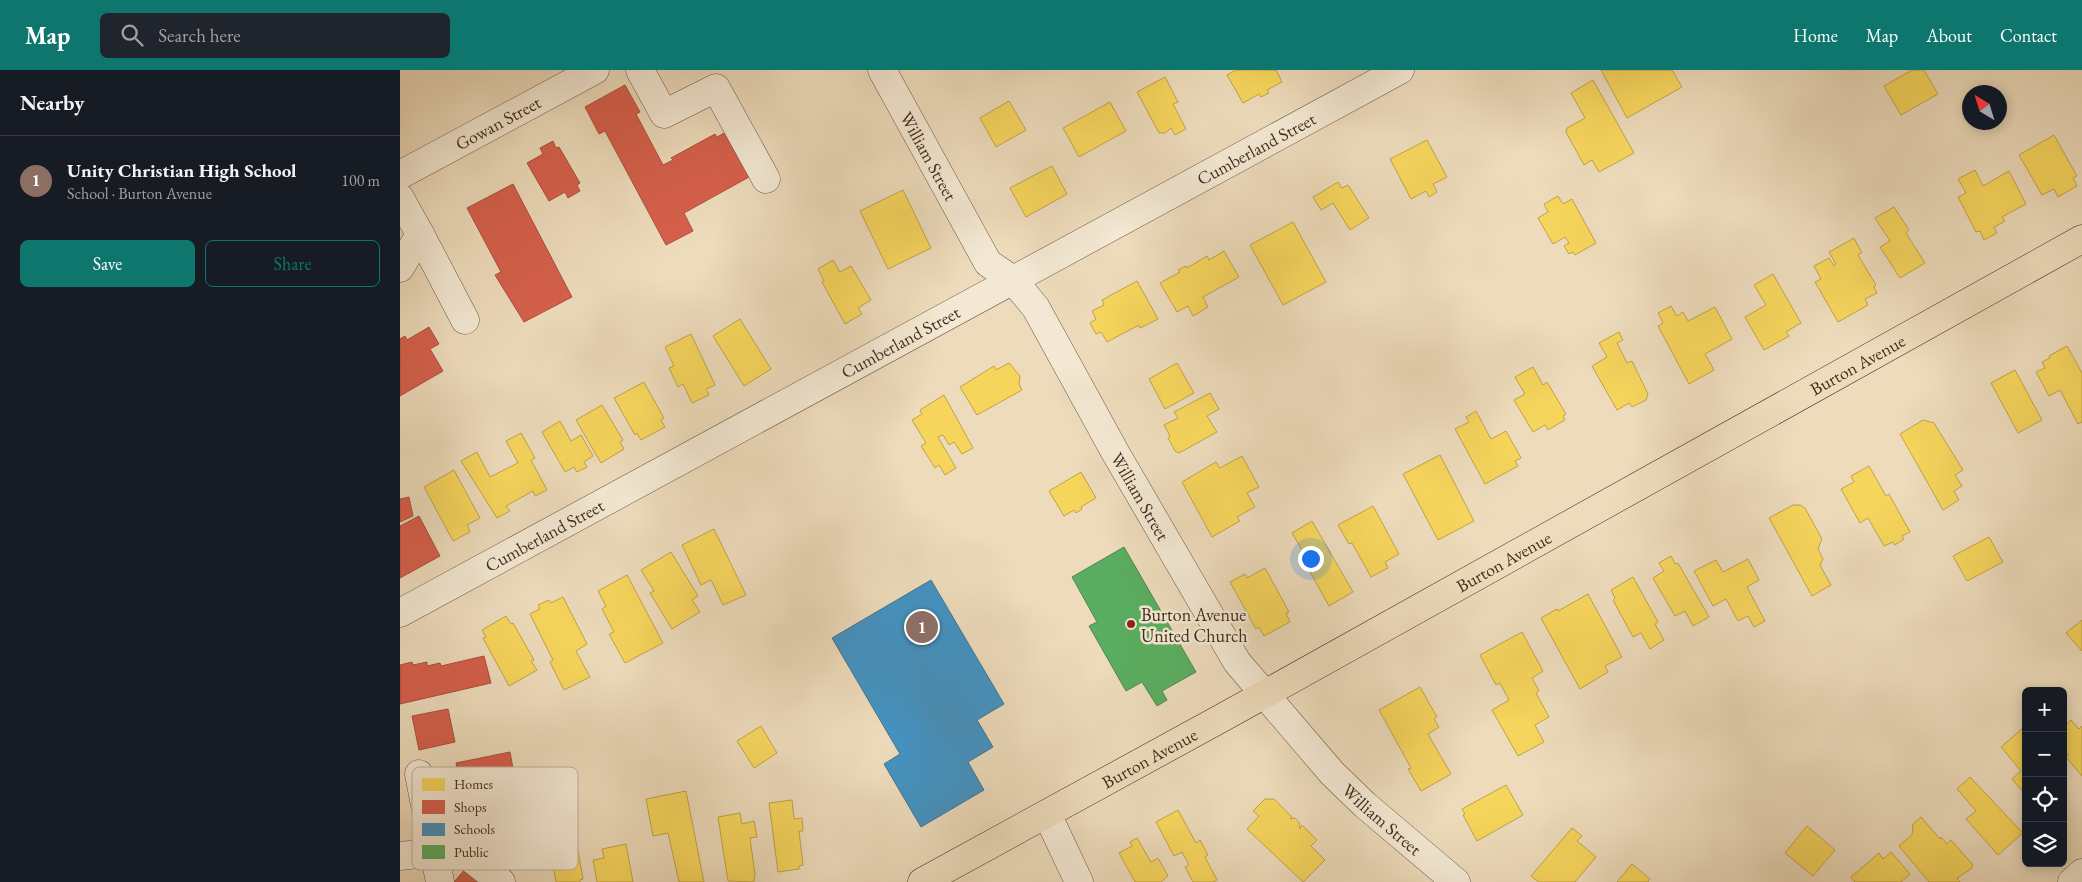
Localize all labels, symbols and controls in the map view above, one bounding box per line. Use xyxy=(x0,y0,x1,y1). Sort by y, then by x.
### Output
search box xyxy=(100,13,450,58)
text: Map xyxy=(25,20,70,51)
icon: search xyxy=(118,21,146,49)
text: Search here xyxy=(158,23,241,48)
text: Home xyxy=(1793,24,1838,47)
text: Map xyxy=(1866,24,1898,47)
text: About xyxy=(1926,24,1972,47)
text: Contact xyxy=(2000,24,2057,47)
north arrow xyxy=(1962,85,2007,130)
text: Nearby xyxy=(20,89,84,116)
street label: Gowan Street xyxy=(451,90,545,155)
street label: Cumberland Street xyxy=(1192,106,1320,190)
street label: William Street xyxy=(896,107,963,205)
text: Unity Christian High School xyxy=(67,158,296,183)
text: 1 xyxy=(32,170,40,191)
text: 100 m xyxy=(341,170,380,191)
text: School · Burton Avenue xyxy=(67,183,212,204)
button: Save xyxy=(20,240,195,287)
button: Share xyxy=(205,240,380,287)
street label: Cumberland Street xyxy=(837,300,964,383)
street label: Burton Avenue xyxy=(1806,328,1909,400)
street label: William Street xyxy=(1106,448,1175,545)
street label: Cumberland Street xyxy=(481,493,608,576)
street label: Burton Avenue xyxy=(1452,526,1555,597)
your location xyxy=(1298,546,1324,572)
place label: Burton Avenue United Church xyxy=(1141,603,1248,647)
pin: 1 xyxy=(906,608,938,646)
marker: Burton Avenue United Church xyxy=(1125,618,1137,630)
map controls xyxy=(2022,687,2067,867)
button: + xyxy=(2022,687,2067,732)
street label: Burton Avenue xyxy=(1097,722,1201,793)
button: − xyxy=(2022,732,2067,777)
legend xyxy=(412,767,578,870)
text: Homes xyxy=(454,775,494,793)
button: locate xyxy=(2022,777,2067,822)
street label: William Street xyxy=(1338,778,1427,860)
text: Shops xyxy=(454,798,487,816)
text: Schools xyxy=(454,820,495,838)
button: layers xyxy=(2022,822,2067,867)
text: Public xyxy=(454,843,489,861)

